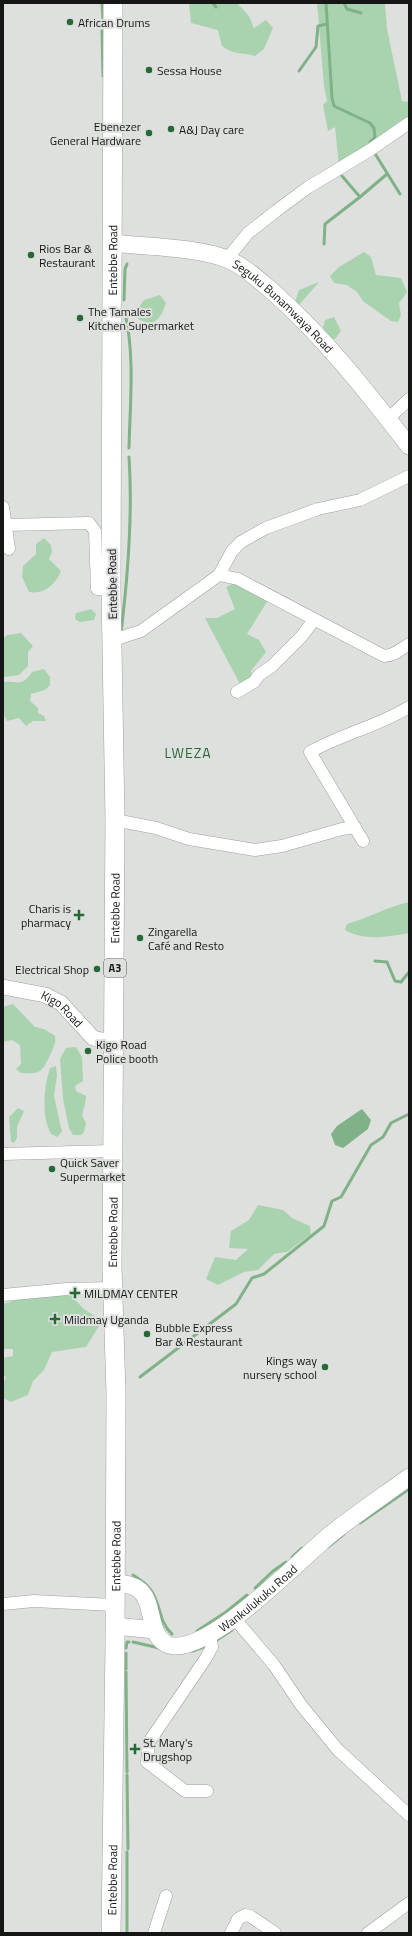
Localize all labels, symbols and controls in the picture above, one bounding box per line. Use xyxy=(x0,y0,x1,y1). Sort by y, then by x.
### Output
place label: African Drums xyxy=(78,13,150,32)
marker: African Drums xyxy=(65,17,75,27)
place label: Sessa House xyxy=(157,61,222,80)
marker: Sessa House xyxy=(144,65,154,75)
place label: Ebenezer General Hardware xyxy=(50,117,141,150)
place label: A&J Day care xyxy=(179,120,244,139)
marker: A&J Day care xyxy=(166,124,176,134)
marker: Ebenezer General Hardware xyxy=(144,128,154,138)
street label: Entebbe Road xyxy=(103,225,122,296)
place label: Rios Bar & Restaurant xyxy=(39,239,96,272)
marker: Rios Bar & Restaurant xyxy=(26,250,36,260)
street label: Seguku Bunamwaya Road xyxy=(229,254,338,357)
place label: The Tamales Kitchen Supermarket xyxy=(88,302,195,335)
marker: The Tamales Kitchen Supermarket xyxy=(75,313,85,323)
street label: Entebbe Road xyxy=(102,549,122,619)
district label: LWEZA xyxy=(164,742,212,763)
street label: Entebbe Road xyxy=(105,873,124,944)
place label: Charis is pharmacy xyxy=(21,899,71,932)
marker: Charis is pharmacy xyxy=(74,910,84,920)
place label: Zingarella Café and Resto xyxy=(148,922,224,955)
marker: Zingarella Café and Resto xyxy=(135,933,145,943)
road number: A3 xyxy=(104,959,126,977)
place label: Electrical Shop xyxy=(15,960,89,979)
marker: Electrical Shop xyxy=(92,964,102,974)
street label: Kigo Road xyxy=(38,985,88,1031)
place label: Kigo Road Police booth xyxy=(96,1035,158,1068)
marker: Kigo Road Police booth xyxy=(83,1046,93,1056)
place label: Quick Saver Supermarket xyxy=(60,1153,126,1186)
marker: Quick Saver Supermarket xyxy=(47,1164,57,1174)
street label: Entebbe Road xyxy=(102,1197,122,1268)
place label: MILDMAY CENTER xyxy=(84,1284,178,1303)
marker: MILDMAY CENTER xyxy=(69,1287,81,1299)
place label: Mildmay Uganda xyxy=(64,1310,149,1329)
marker: Mildmay Uganda xyxy=(49,1313,61,1325)
place label: Bubble Express Bar & Restaurant xyxy=(155,1318,243,1351)
marker: Bubble Express Bar & Restaurant xyxy=(142,1329,152,1339)
place label: Kings way nursery school xyxy=(243,1351,317,1384)
marker: Kings way nursery school xyxy=(320,1362,330,1372)
street label: Entebbe Road xyxy=(106,1521,125,1591)
street label: Wankulukuku Road xyxy=(214,1559,301,1636)
place label: St. Mary's Drugshop xyxy=(143,1733,193,1766)
marker: St. Mary's Drugshop xyxy=(130,1744,140,1754)
street label: Entebbe Road xyxy=(102,1845,122,1915)

